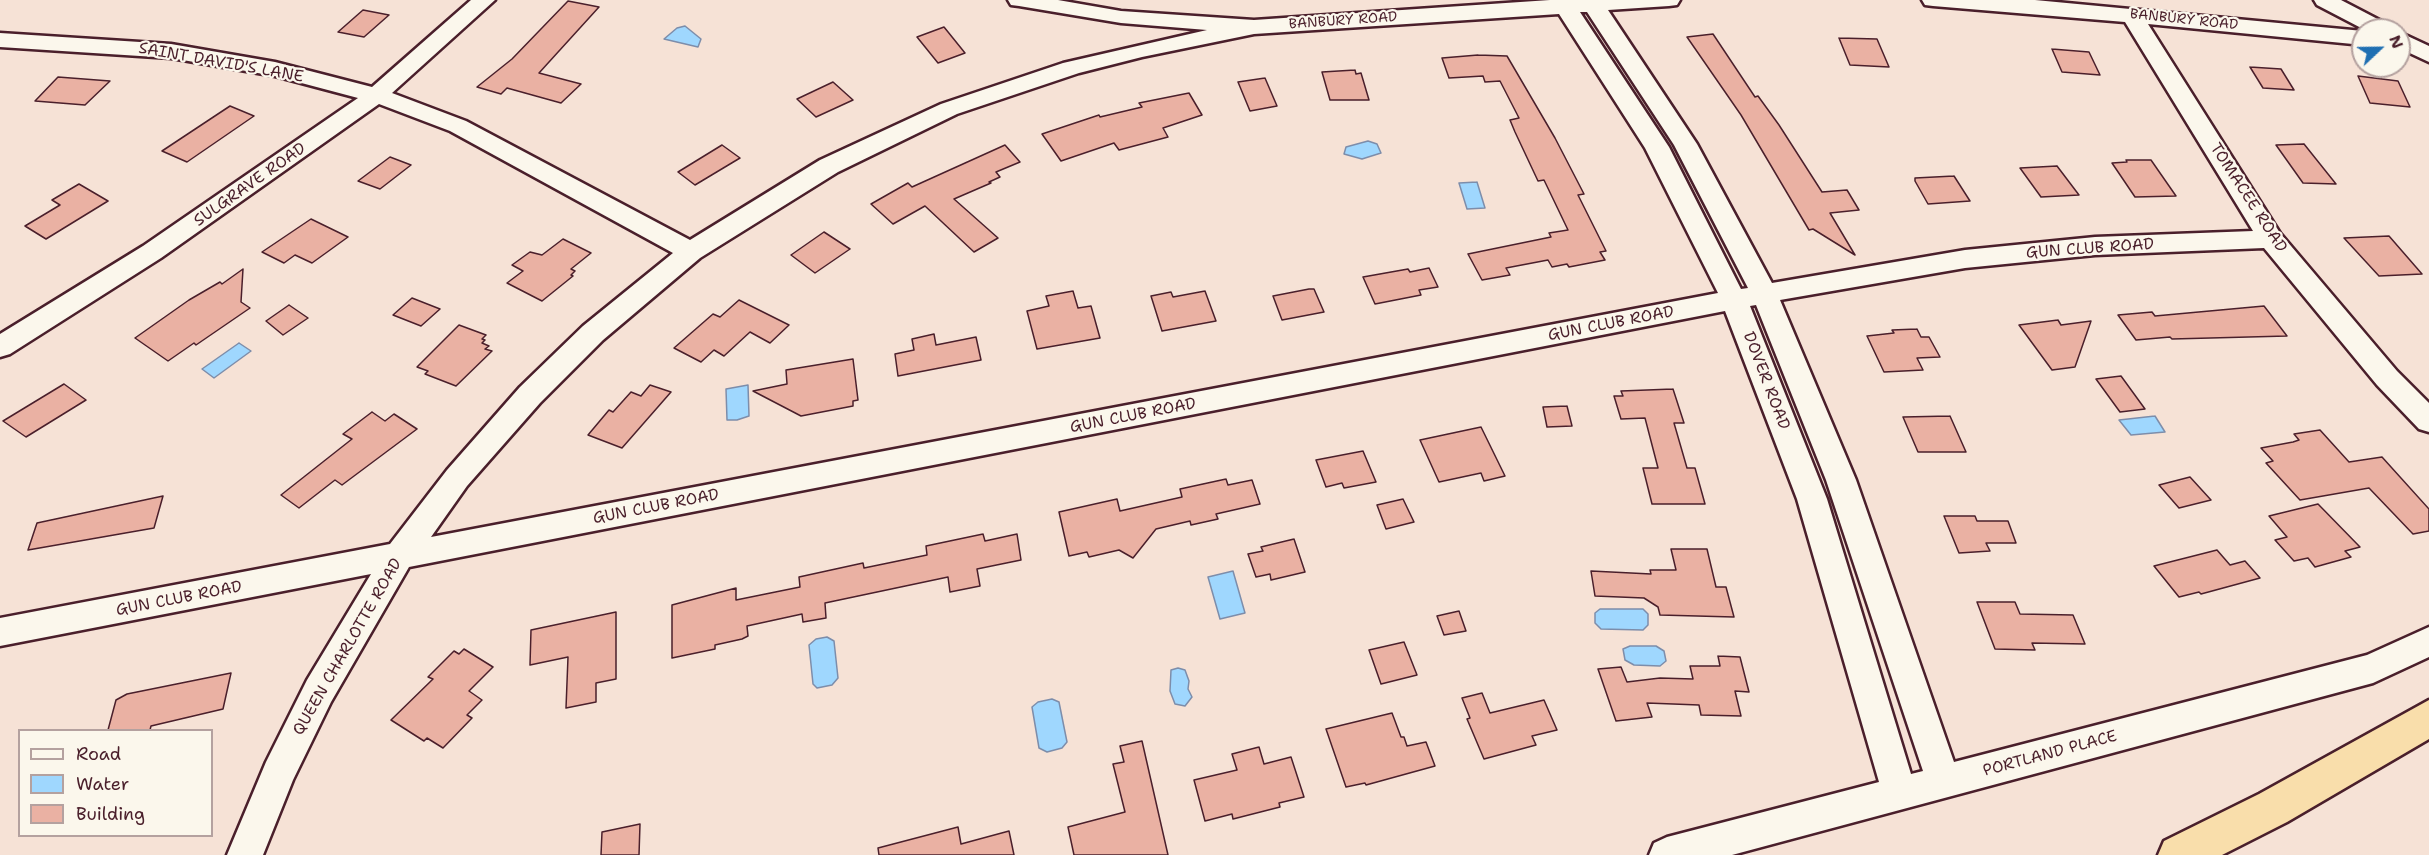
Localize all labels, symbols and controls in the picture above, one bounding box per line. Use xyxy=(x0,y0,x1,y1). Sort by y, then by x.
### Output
street label: BANBURY ROAD xyxy=(2129,6,2239,34)
street label: BANBURY ROAD xyxy=(1288,9,1398,33)
north arrow xyxy=(2351,18,2411,78)
text: N xyxy=(2384,32,2408,52)
street label: SAINT DAVID'S LANE xyxy=(137,39,305,87)
street label: SULGRAVE ROAD xyxy=(190,139,310,231)
street label: TOMACEE ROAD xyxy=(2206,140,2290,256)
street label: GUN CLUB ROAD xyxy=(2025,235,2155,263)
street label: GUN CLUB ROAD xyxy=(1546,302,1676,346)
street label: DOVER ROAD xyxy=(1739,329,1793,433)
street label: GUN CLUB ROAD xyxy=(1068,394,1198,438)
street label: GUN CLUB ROAD xyxy=(591,485,721,529)
street label: QUEEN CHARLOTTE ROAD xyxy=(289,555,407,739)
street label: GUN CLUB ROAD xyxy=(114,577,244,621)
street label: PORTLAND PLACE xyxy=(1981,727,2119,781)
legend xyxy=(18,729,213,837)
text: Road xyxy=(76,742,121,766)
text: Water xyxy=(76,772,129,796)
text: Building xyxy=(76,802,145,826)

